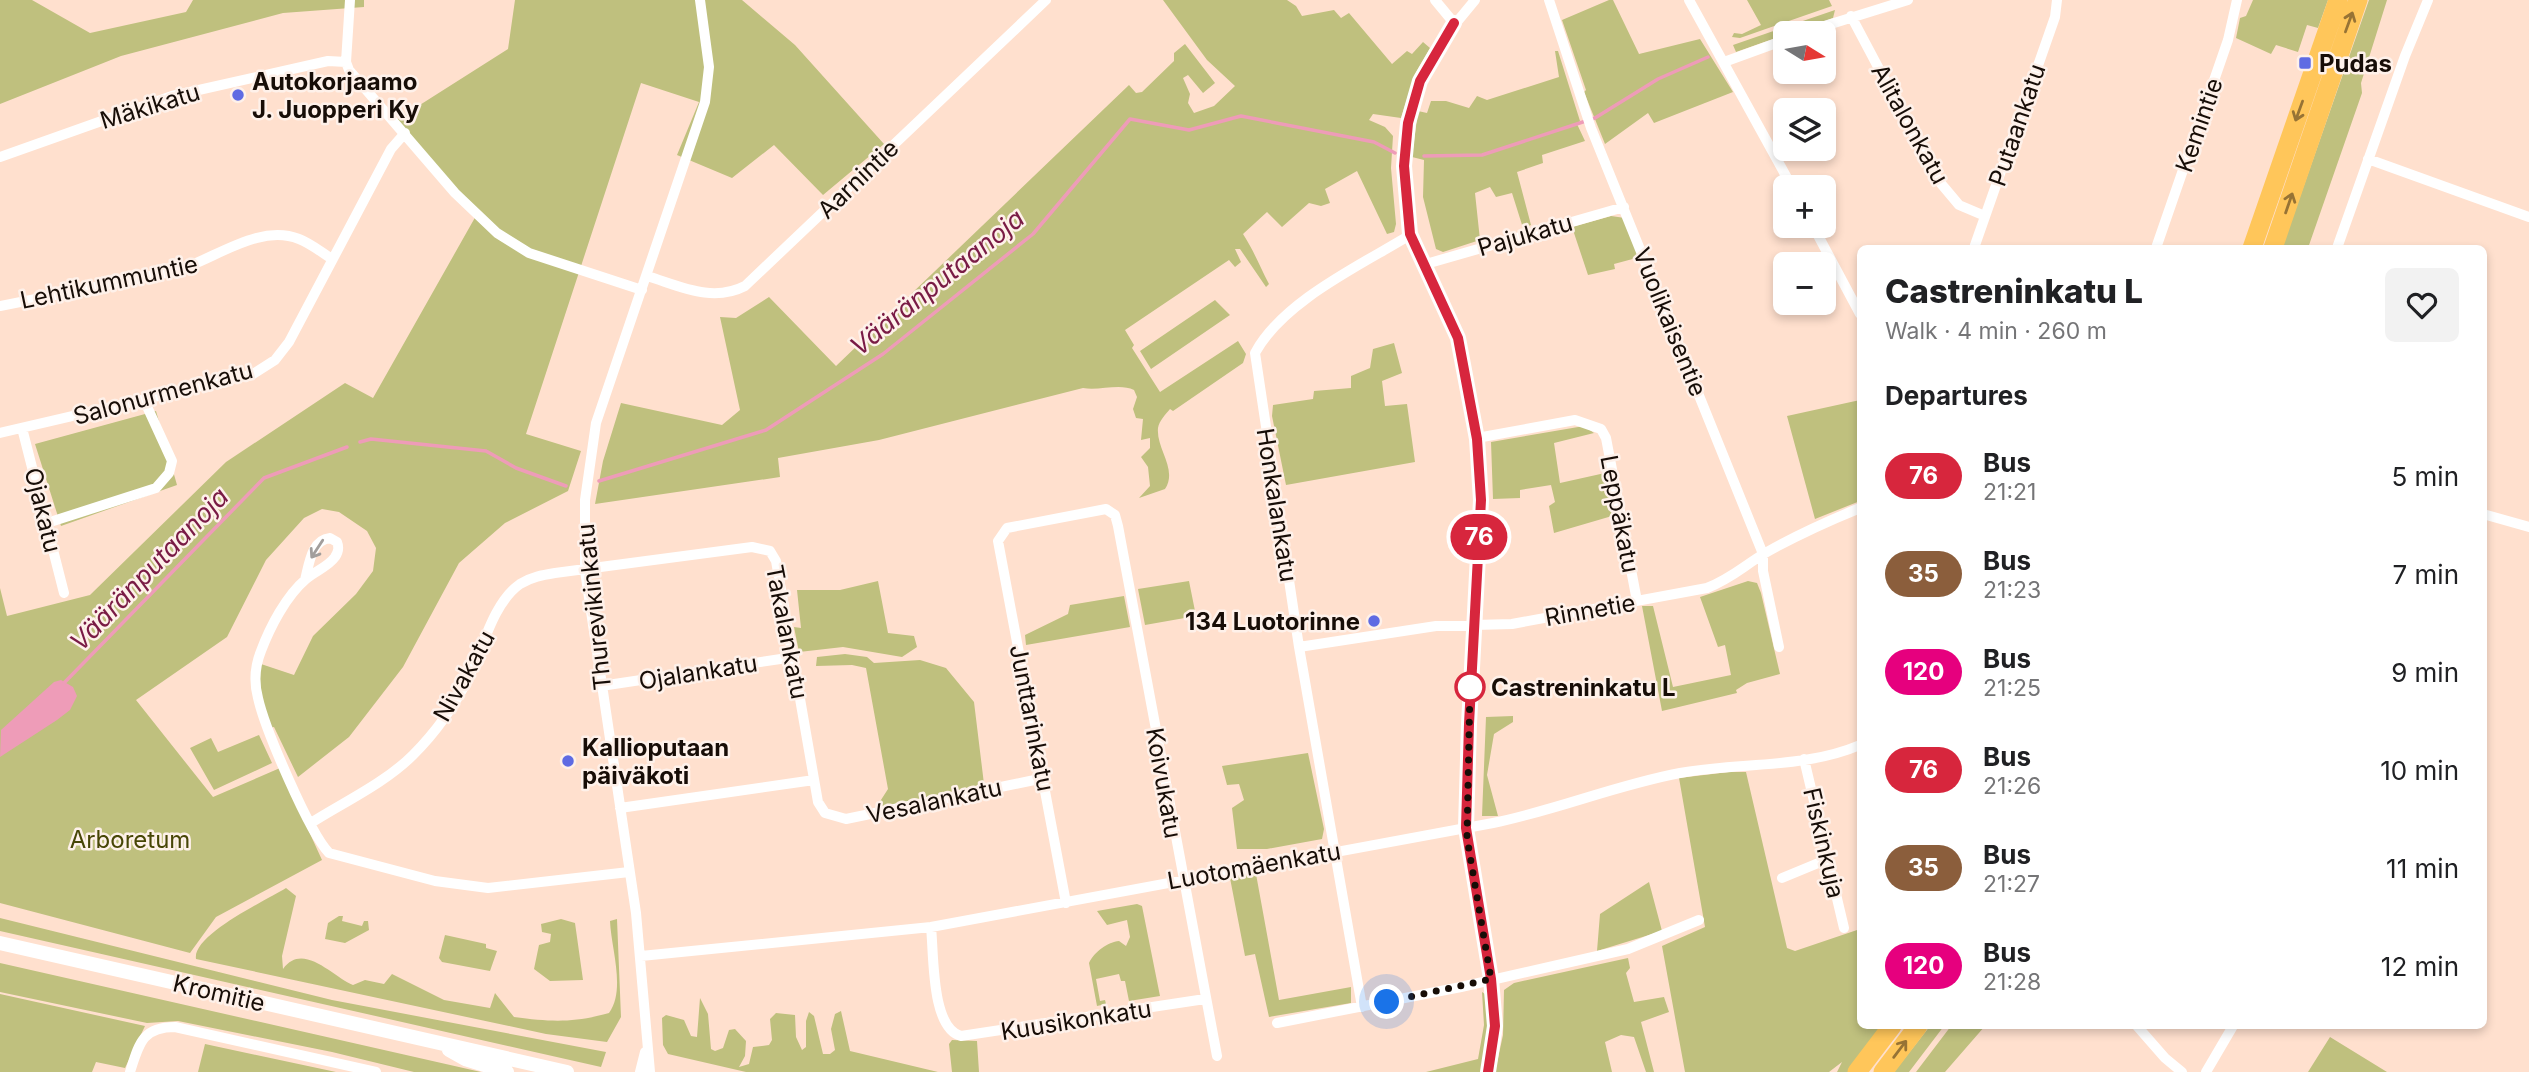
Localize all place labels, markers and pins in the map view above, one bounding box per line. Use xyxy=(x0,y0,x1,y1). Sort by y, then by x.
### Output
place label: Pudas xyxy=(2319,49,2392,78)
marker: Pudas xyxy=(2297,55,2313,71)
place label: Autokorjaamo J. Juopperi Ky xyxy=(252,67,420,124)
marker: Autokorjaamo J. Juopperi Ky xyxy=(230,87,246,103)
place label: 134 Luotorinne xyxy=(1185,607,1360,636)
marker: 134 Luotorinne xyxy=(1366,613,1382,629)
marker: Castreninkatu L xyxy=(1455,672,1485,702)
place label: Castreninkatu L xyxy=(1491,673,1676,702)
place label: Kallioputaan päiväkoti xyxy=(582,733,729,790)
marker: Kallioputaan päiväkoti xyxy=(560,753,576,769)

